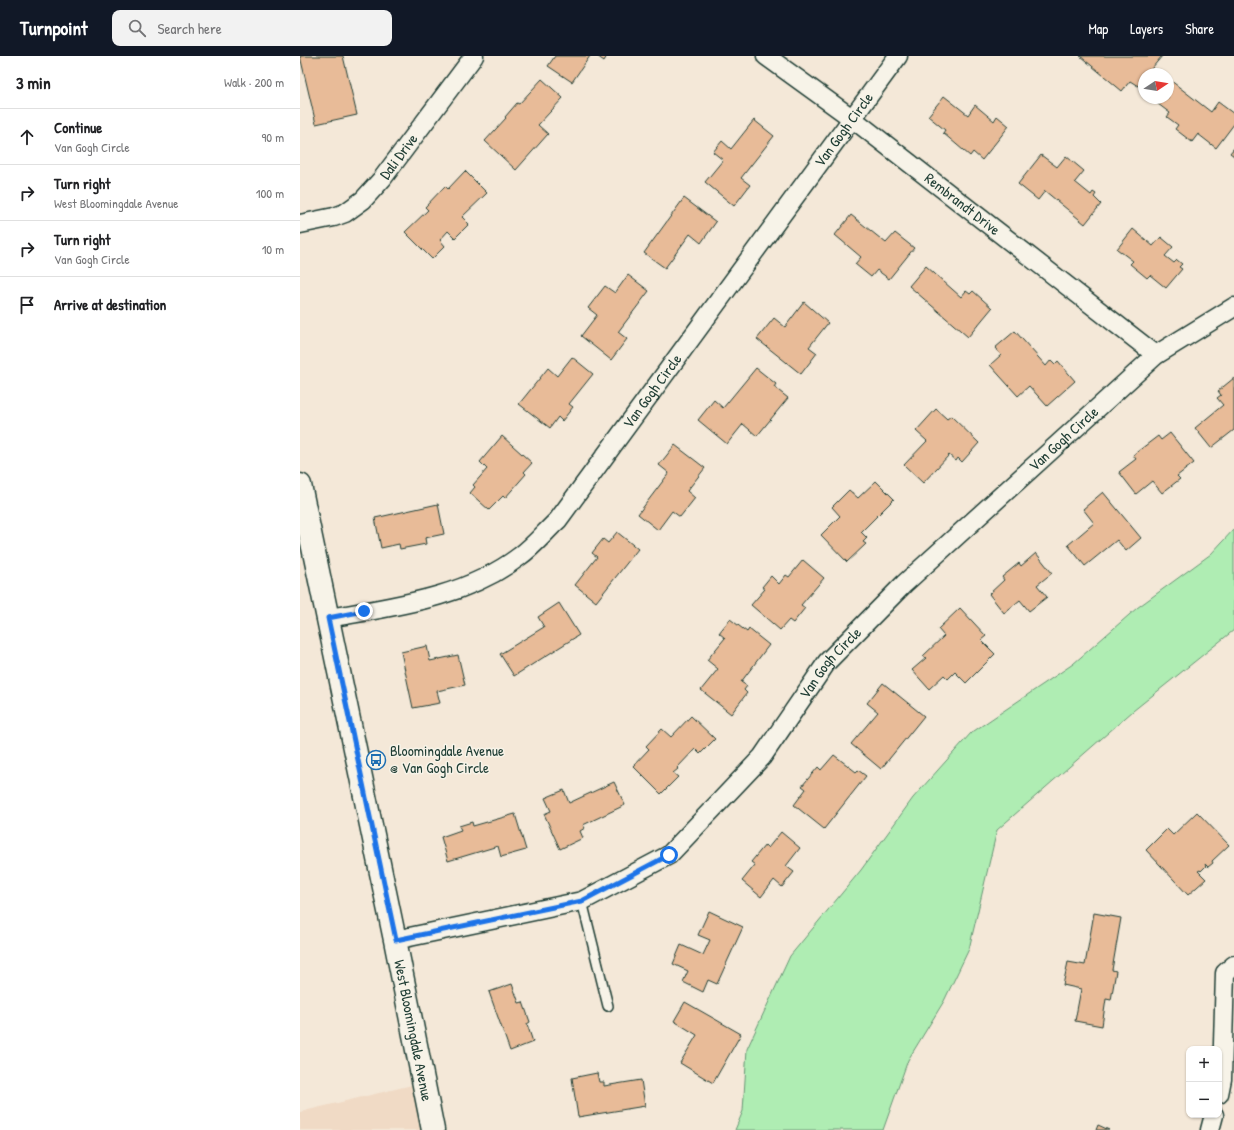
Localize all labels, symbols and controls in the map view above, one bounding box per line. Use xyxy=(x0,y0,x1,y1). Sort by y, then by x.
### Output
search box xyxy=(112,10,392,46)
text: Turnpoint xyxy=(20,15,88,41)
icon: search xyxy=(126,17,148,39)
text: Search here xyxy=(158,18,222,39)
text: Map xyxy=(1088,19,1108,38)
text: Layers xyxy=(1130,19,1163,38)
text: Share xyxy=(1185,19,1214,38)
north arrow xyxy=(1138,68,1174,104)
text: 3 min xyxy=(16,71,51,94)
text: Walk · 200 m xyxy=(224,73,284,91)
street label: Van Gogh Circle xyxy=(809,88,878,171)
text: Continue xyxy=(54,117,102,138)
icon: ahead xyxy=(16,126,38,148)
text: 90 m xyxy=(262,128,284,146)
street label: Dali Drive xyxy=(374,129,422,183)
text: Van Gogh Circle xyxy=(54,138,130,156)
street label: Rembrandt Drive xyxy=(921,168,1005,240)
text: Turn right xyxy=(54,173,110,194)
icon: right xyxy=(16,182,38,204)
text: 100 m xyxy=(256,184,284,202)
text: West Bloomingdale Avenue xyxy=(54,194,178,212)
text: Turn right xyxy=(54,229,110,250)
icon: right xyxy=(16,238,38,260)
text: 10 m xyxy=(262,240,284,258)
text: Van Gogh Circle xyxy=(54,250,130,268)
icon: arrive xyxy=(16,294,38,316)
text: Arrive at destination xyxy=(54,294,166,315)
street label: Van Gogh Circle xyxy=(618,349,686,432)
street label: Van Gogh Circle xyxy=(1024,401,1103,476)
route end xyxy=(355,602,373,620)
street label: Van Gogh Circle xyxy=(794,622,866,703)
place label: Bloomingdale Avenue @ Van Gogh Circle xyxy=(390,740,504,778)
bus stop icon: Bloomingdale Avenue @ Van Gogh Circle xyxy=(365,749,387,771)
route start xyxy=(660,846,678,864)
street label: West Bloomingdale Avenue xyxy=(389,958,438,1103)
map controls xyxy=(1186,1046,1222,1118)
button: + xyxy=(1186,1046,1222,1082)
button: − xyxy=(1186,1082,1222,1118)

